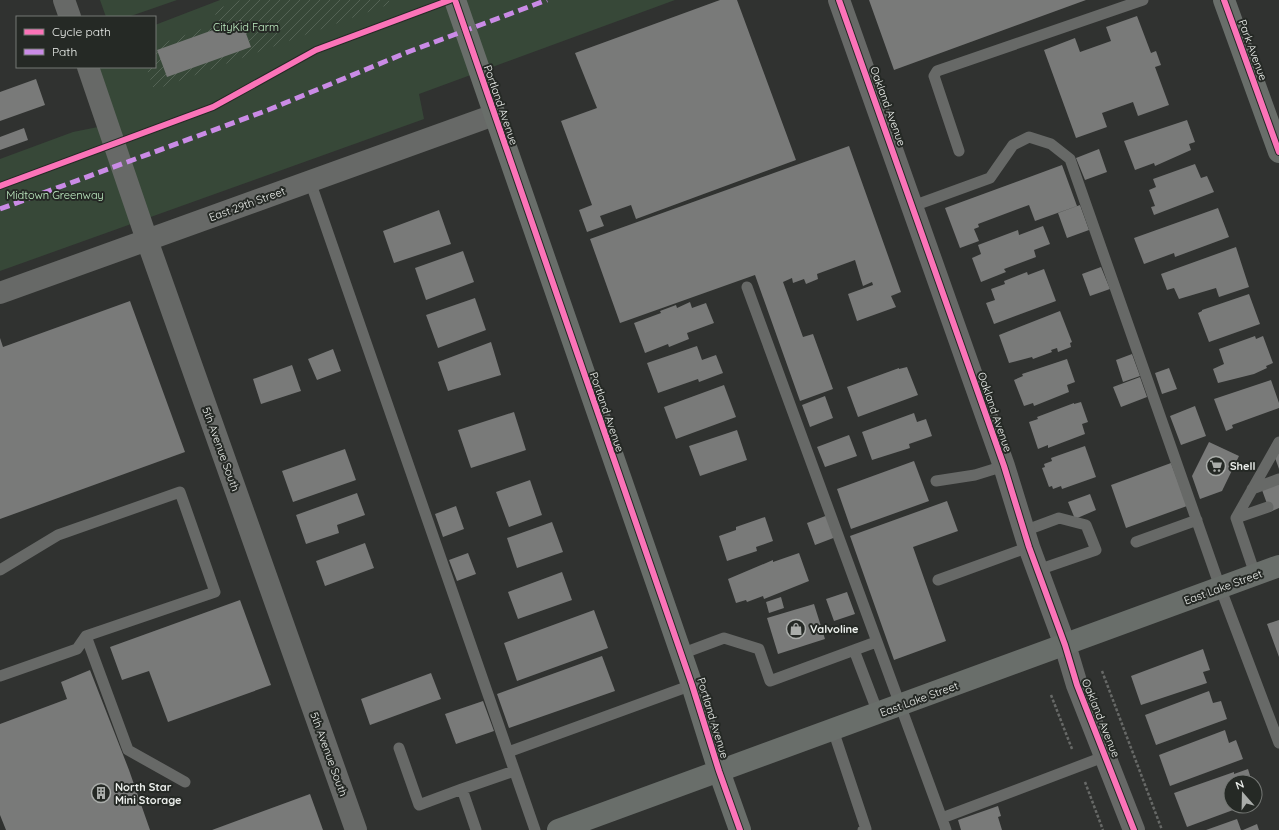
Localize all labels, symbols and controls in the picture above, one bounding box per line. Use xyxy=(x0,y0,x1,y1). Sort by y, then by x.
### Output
legend xyxy=(16,16,156,68)
street label: Park Avenue xyxy=(1235,18,1271,82)
park label: CityKid Farm xyxy=(213,20,279,34)
text: Cycle path xyxy=(52,24,111,39)
text: Path xyxy=(52,44,77,59)
street label: Portland Avenue xyxy=(481,63,521,147)
street label: Oakland Avenue xyxy=(867,64,909,148)
street label: East 29th Street xyxy=(207,184,287,224)
park label: Midtown Greenway xyxy=(6,188,104,202)
street label: Portland Avenue xyxy=(587,370,627,454)
street label: Oakland Avenue xyxy=(975,370,1015,454)
street label: 5th Avenue South xyxy=(199,405,243,493)
supermarket icon: Shell xyxy=(1205,455,1227,477)
place label: Shell xyxy=(1230,459,1255,473)
street label: East Lake Street xyxy=(1182,566,1264,608)
shop icon: Valvoline xyxy=(785,618,807,640)
place label: Valvoline xyxy=(810,622,859,636)
street label: Portland Avenue xyxy=(694,676,732,760)
street label: Oakland Avenue xyxy=(1079,677,1123,759)
street label: East Lake Street xyxy=(878,678,960,720)
street label: 5th Avenue South xyxy=(307,710,351,798)
north arrow xyxy=(1223,774,1263,814)
text: N xyxy=(1233,777,1246,793)
place label: North Star Mini Storage xyxy=(115,780,182,807)
building icon: North Star Mini Storage xyxy=(90,782,112,804)

